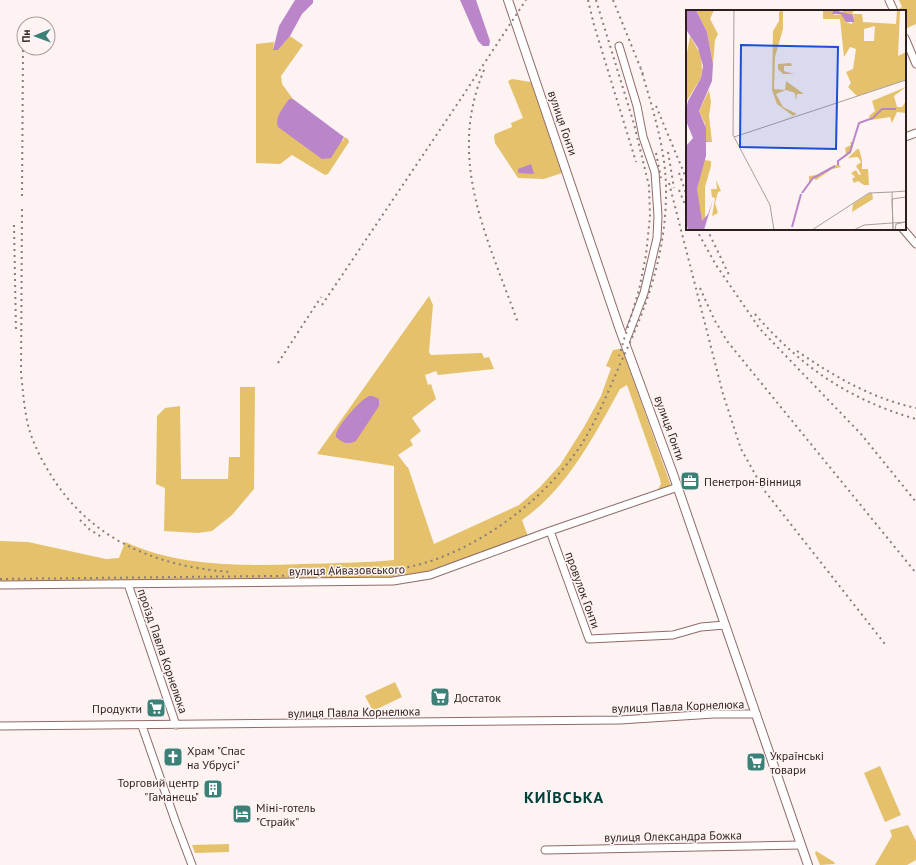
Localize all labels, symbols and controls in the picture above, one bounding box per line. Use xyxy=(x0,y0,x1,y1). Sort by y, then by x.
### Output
inset map xyxy=(686,10,906,230)
north arrow xyxy=(16,16,56,56)
text: Пн xyxy=(19,29,33,43)
street label: вулиця Гонти xyxy=(545,89,581,157)
street label: вулиця Гонти xyxy=(651,394,689,462)
office icon: Пенетрон-Вінниця xyxy=(679,470,701,492)
place label: Пенетрон-Вінниця xyxy=(704,474,801,489)
street label: провулок Гонти xyxy=(562,550,604,630)
street label: вулиця Айвазовського xyxy=(289,561,405,579)
street label: проїзд Павла Корнелюка xyxy=(135,587,191,715)
supermarket icon: Достаток xyxy=(429,686,451,708)
place label: Достаток xyxy=(454,690,501,705)
street label: вулиця Павла Корнелюка xyxy=(611,696,745,716)
supermarket icon: Продукти xyxy=(145,697,167,719)
place label: Продукти xyxy=(92,701,142,716)
street label: вулиця Павла Корнелюка xyxy=(288,703,420,721)
place label: Храм "Спас на Убрусі" xyxy=(187,743,246,772)
church icon: Храм "Спас на Убрусі" xyxy=(162,746,184,768)
place label: Українські товари xyxy=(770,748,824,777)
supermarket icon: Українські товари xyxy=(745,751,767,773)
place label: Торговий центр "Гаманець" xyxy=(118,775,199,804)
building icon: Торговий центр "Гаманець" xyxy=(202,778,224,800)
district label: КИЇВСЬКА xyxy=(524,787,604,807)
place label: Міні-готель "Страйк" xyxy=(256,800,316,829)
hotel icon: Міні-готель "Страйк" xyxy=(231,803,253,825)
street label: вулиця Олександра Божка xyxy=(604,827,742,845)

